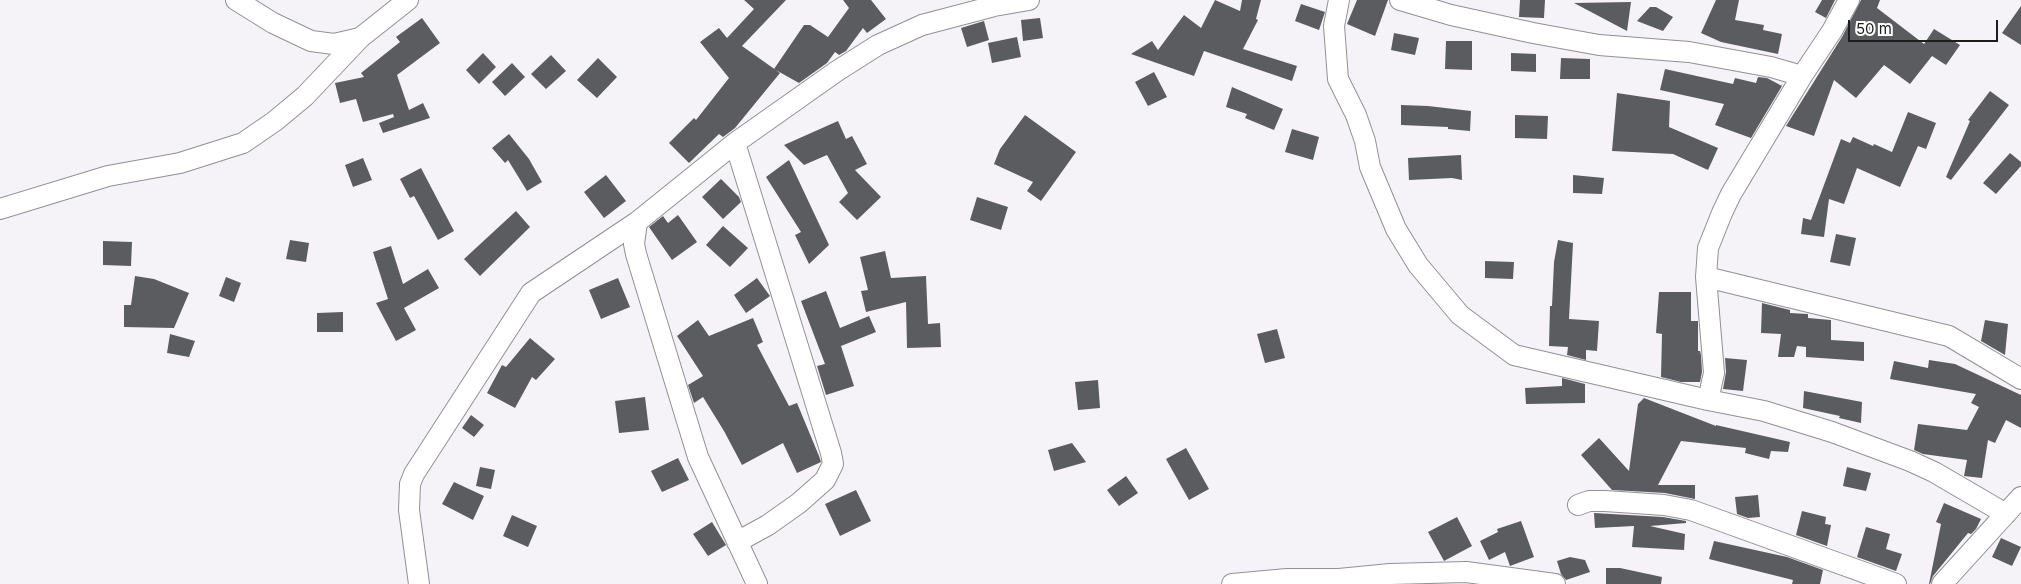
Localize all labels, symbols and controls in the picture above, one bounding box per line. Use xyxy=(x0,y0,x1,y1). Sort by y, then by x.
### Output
scale bar xyxy=(1851,10,2001,42)
text: 50 m xyxy=(1856,19,1892,38)

